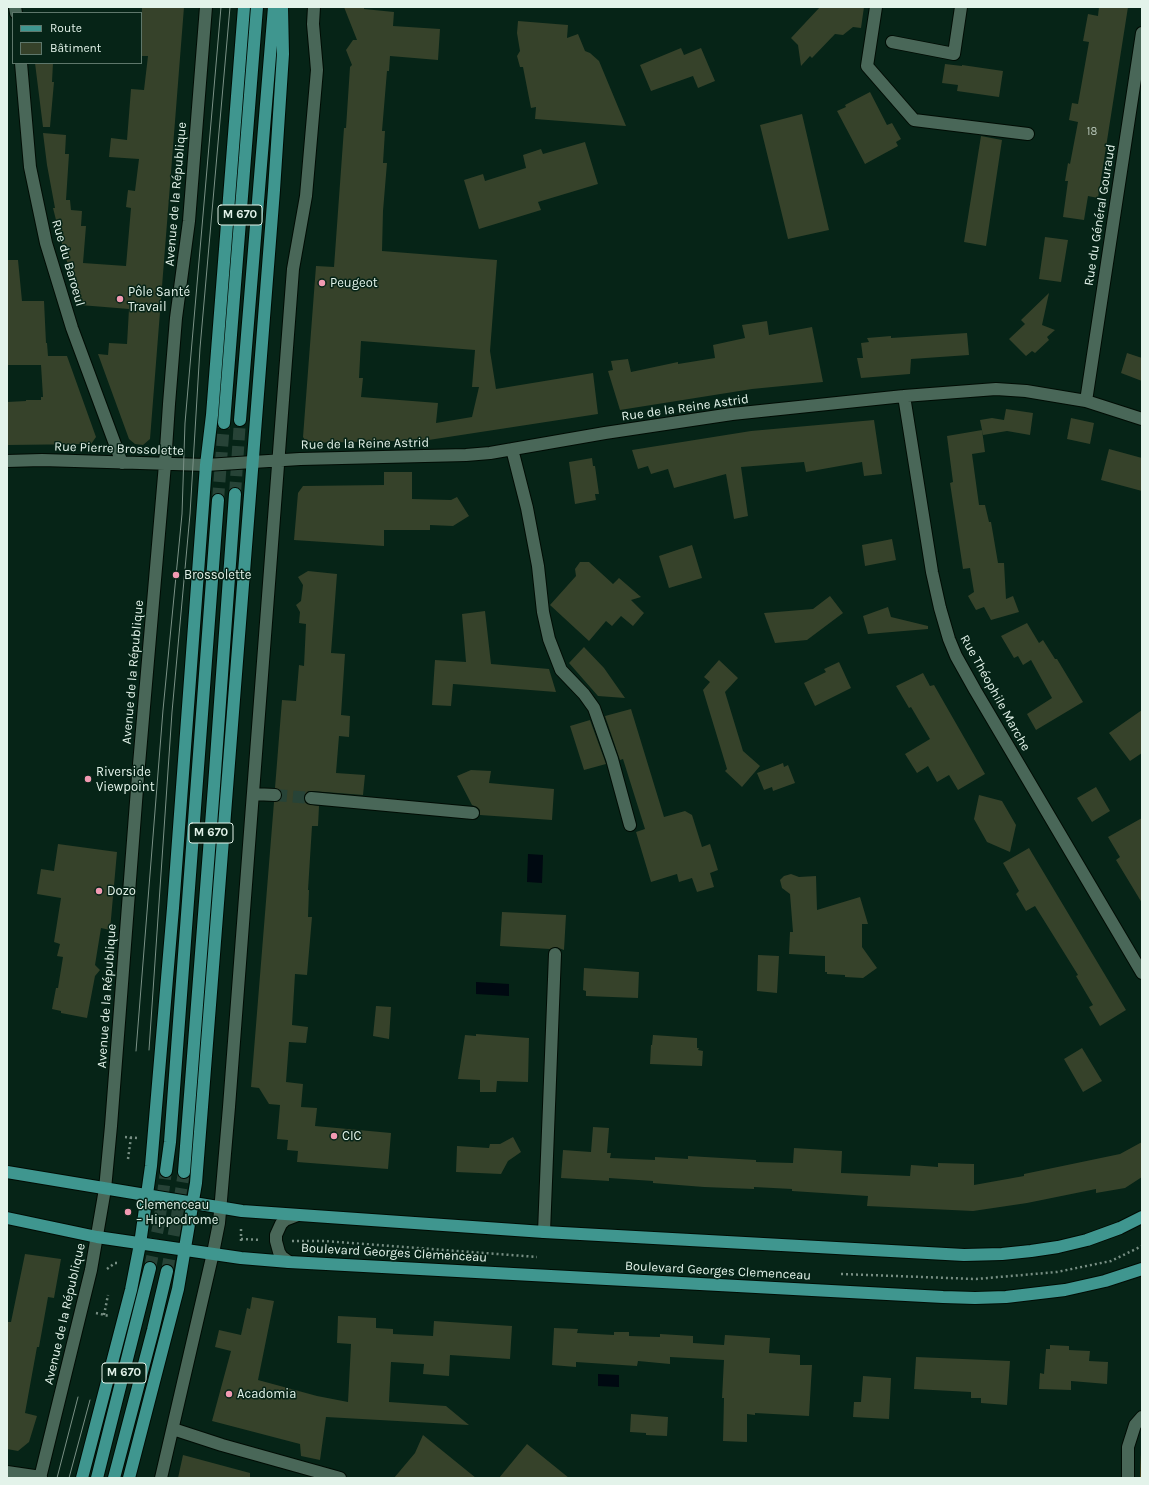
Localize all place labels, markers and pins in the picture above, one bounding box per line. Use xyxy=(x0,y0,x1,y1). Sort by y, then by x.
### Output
place label: Peugeot xyxy=(330,275,378,291)
marker: Peugeot xyxy=(317,278,327,288)
place label: Pôle Santé Travail xyxy=(128,284,190,315)
marker: Pôle Santé Travail xyxy=(115,294,125,304)
place label: Brossolette xyxy=(184,567,251,583)
marker: Brossolette xyxy=(171,570,181,580)
place label: Riverside Viewpoint xyxy=(96,764,155,795)
marker: Riverside Viewpoint xyxy=(83,774,93,784)
place label: Dozo xyxy=(107,883,136,899)
marker: Dozo xyxy=(94,886,104,896)
place label: CIC xyxy=(342,1128,362,1144)
marker: CIC xyxy=(329,1131,339,1141)
place label: Clemenceau – Hippodrome xyxy=(136,1197,218,1228)
marker: Clemenceau – Hippodrome xyxy=(123,1207,133,1217)
place label: Acadomia xyxy=(237,1386,296,1402)
marker: Acadomia xyxy=(224,1389,234,1399)

